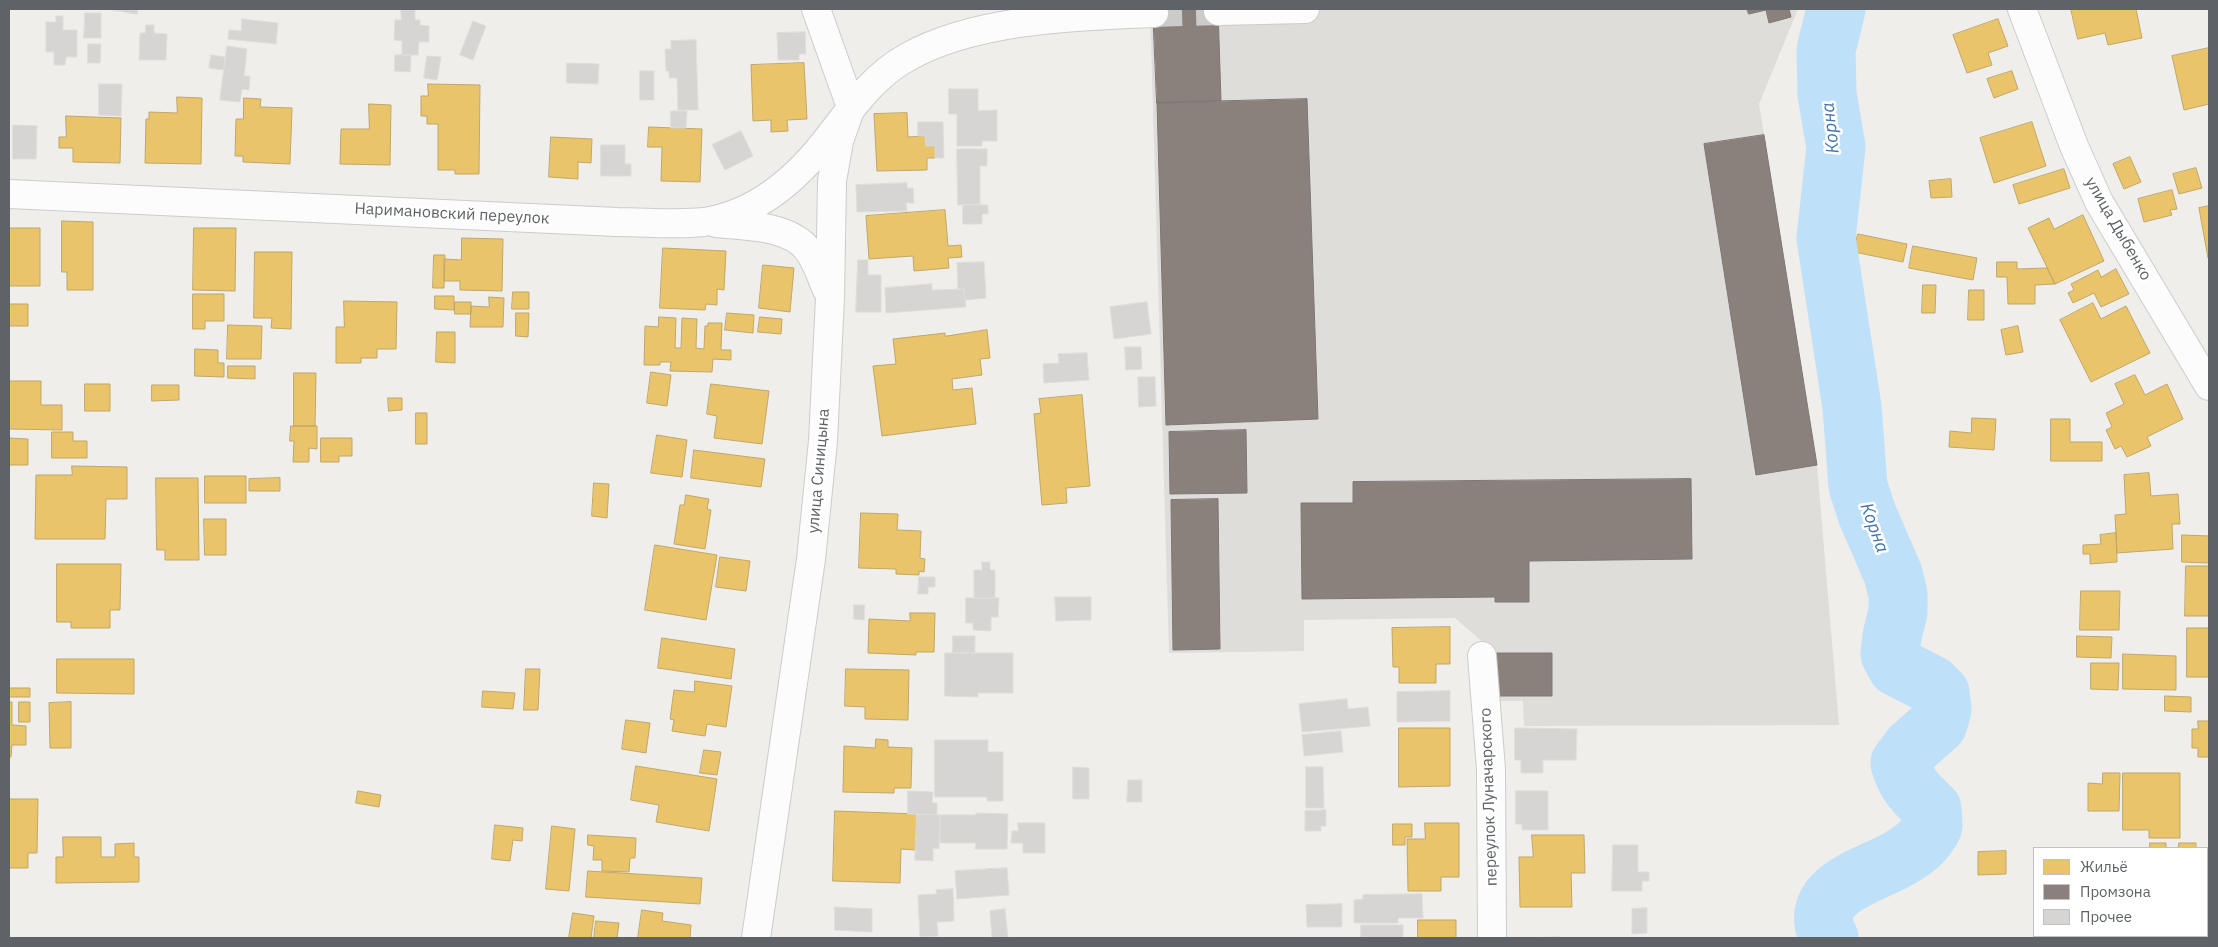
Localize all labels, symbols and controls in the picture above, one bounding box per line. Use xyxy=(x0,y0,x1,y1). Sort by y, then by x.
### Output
water label: Корна xyxy=(1818,101,1844,155)
street label: улица Дыбенко xyxy=(2081,174,2155,284)
street label: Наримановский переулок xyxy=(354,199,550,229)
street label: улица Синицына xyxy=(804,408,834,534)
water label: Корна xyxy=(1855,500,1893,556)
street label: переулок Луначарского xyxy=(1476,707,1502,887)
legend xyxy=(2033,847,2208,937)
text: Жильё xyxy=(2080,857,2128,876)
text: Промзона xyxy=(2080,882,2151,901)
text: Прочее xyxy=(2080,907,2132,926)

